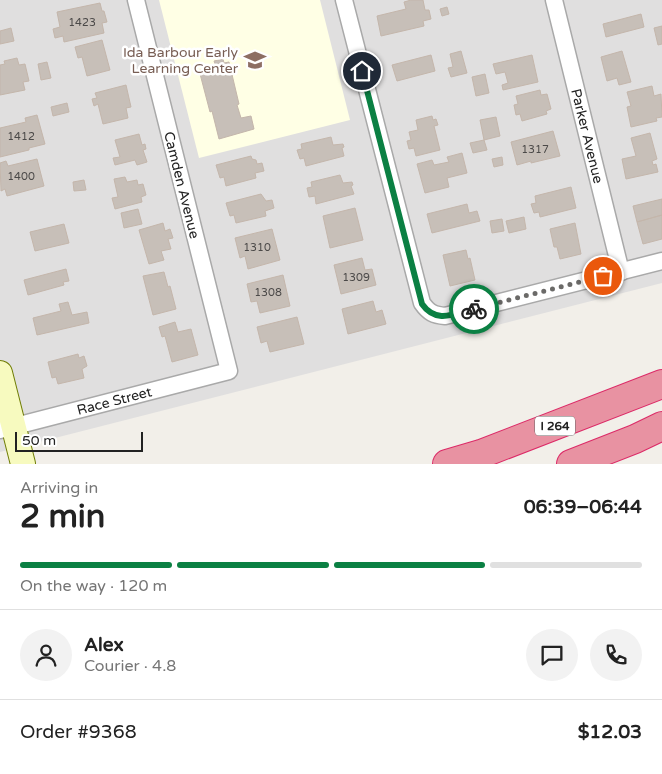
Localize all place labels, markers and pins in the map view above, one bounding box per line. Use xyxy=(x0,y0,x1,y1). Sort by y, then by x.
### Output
place label: Ida Barbour Early Learning Center xyxy=(123,44,239,77)
school or university icon: Ida Barbour Early Learning Center xyxy=(242,47,268,73)
pin xyxy=(341,50,383,92)
pin xyxy=(582,255,624,297)

